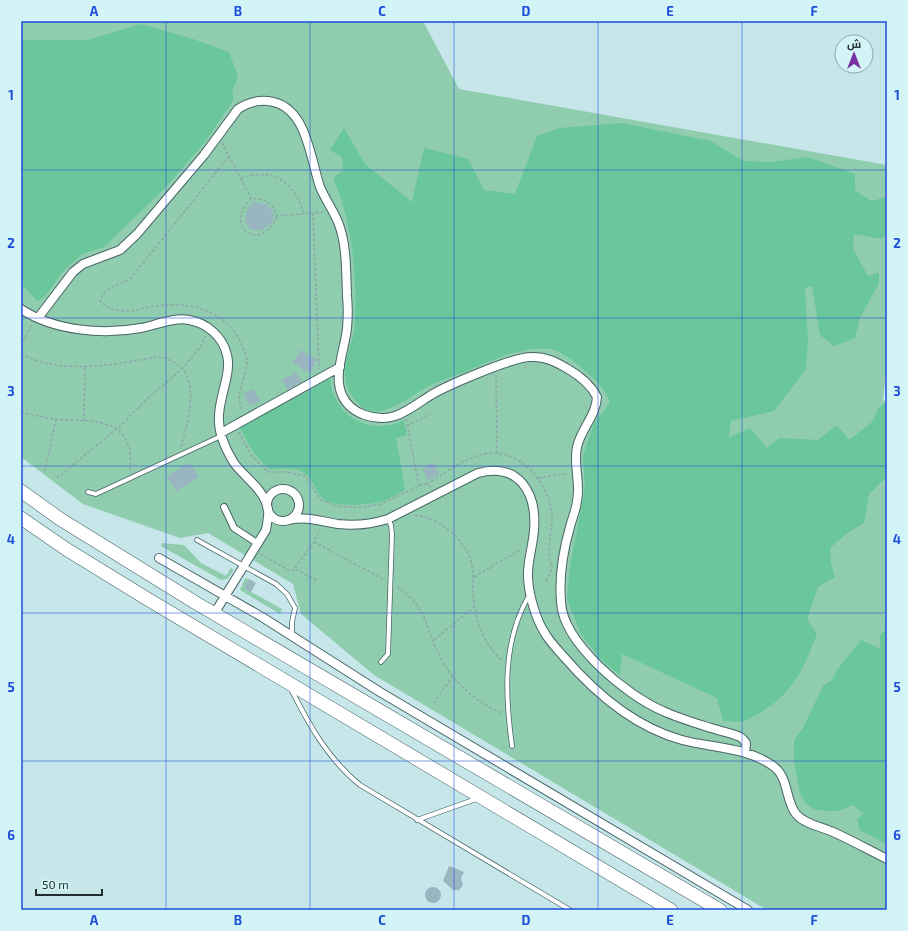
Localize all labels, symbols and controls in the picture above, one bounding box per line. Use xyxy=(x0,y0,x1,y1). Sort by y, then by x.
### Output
text: A xyxy=(90,3,99,19)
text: B xyxy=(234,3,242,19)
text: C xyxy=(378,3,386,19)
text: D xyxy=(522,3,531,19)
text: E xyxy=(666,3,674,19)
text: F xyxy=(810,3,818,19)
north arrow xyxy=(834,34,874,74)
text: ش xyxy=(847,37,861,51)
text: 1 xyxy=(8,87,14,103)
text: 1 xyxy=(894,87,900,103)
text: 2 xyxy=(7,235,15,251)
text: 2 xyxy=(893,235,901,251)
text: 3 xyxy=(7,383,15,399)
text: 3 xyxy=(893,383,901,399)
text: 4 xyxy=(7,531,15,547)
text: 4 xyxy=(893,531,901,547)
text: 5 xyxy=(7,679,15,695)
text: 5 xyxy=(893,679,901,695)
text: 6 xyxy=(7,827,15,843)
text: 6 xyxy=(893,827,901,843)
scale bar xyxy=(36,871,102,897)
text: 50 m xyxy=(42,877,69,891)
text: A xyxy=(90,912,99,928)
text: B xyxy=(234,912,242,928)
text: C xyxy=(378,912,386,928)
text: D xyxy=(522,912,531,928)
text: E xyxy=(666,912,674,928)
text: F xyxy=(810,912,818,928)

